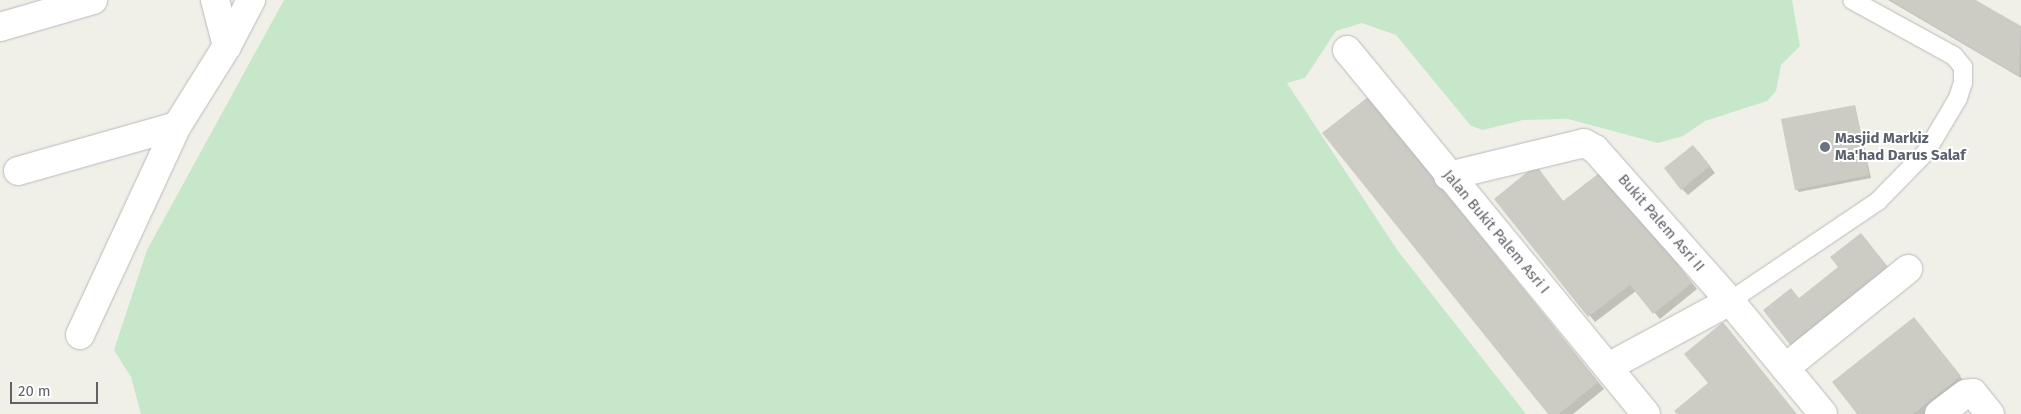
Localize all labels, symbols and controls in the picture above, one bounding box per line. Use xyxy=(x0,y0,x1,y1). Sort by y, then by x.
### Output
place label: Masjid Markiz Ma'had Darus Salaf xyxy=(1835,129,1966,164)
marker: Masjid Markiz Ma'had Darus Salaf xyxy=(1819,141,1831,153)
street label: Jalan Bukit Palem Asri I xyxy=(1439,166,1553,298)
street label: Bukit Palem Asri II xyxy=(1614,171,1708,275)
scale bar xyxy=(12,372,100,404)
text: 20 m xyxy=(18,382,51,400)

